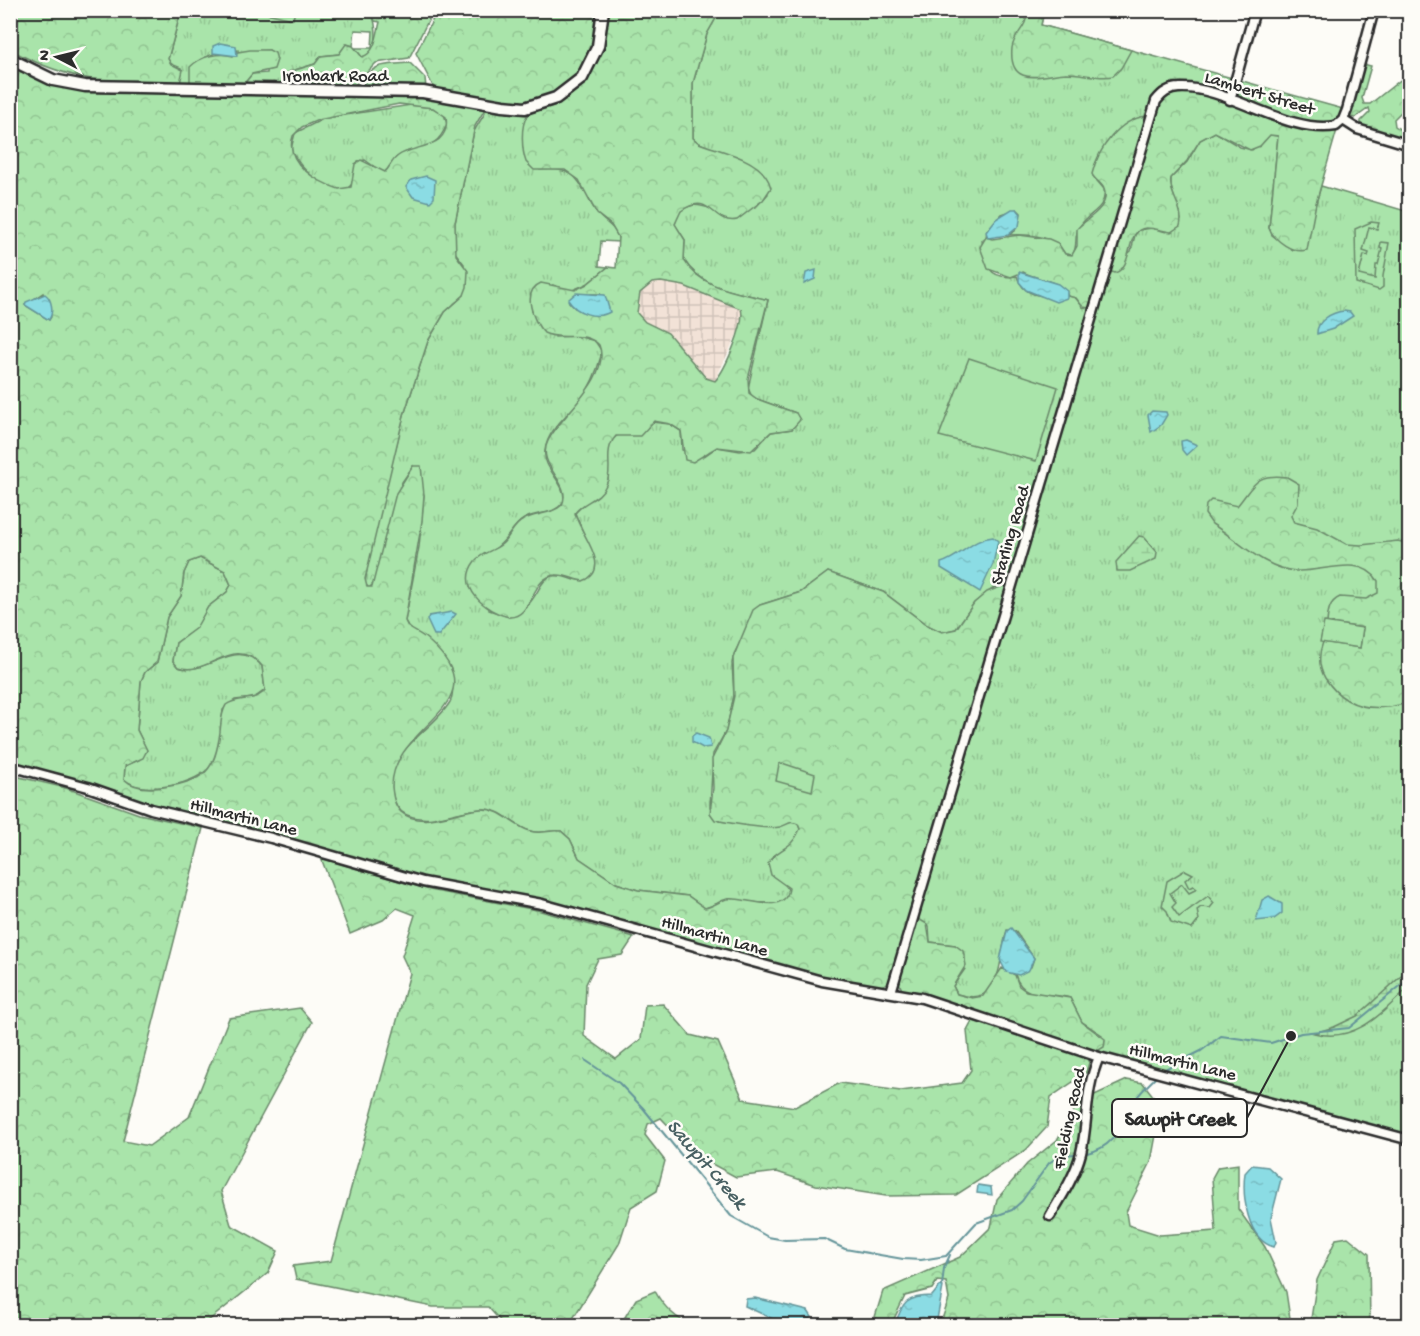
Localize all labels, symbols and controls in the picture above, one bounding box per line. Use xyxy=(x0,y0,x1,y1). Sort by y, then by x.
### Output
north arrow xyxy=(27,27,87,87)
text: N xyxy=(36,49,56,62)
street label: Ironbark Road xyxy=(282,67,389,88)
street label: Lambert Street xyxy=(1202,68,1318,122)
street label: Starling Road xyxy=(987,482,1036,588)
street label: Hillmartin Lane xyxy=(188,795,300,842)
street label: Hillmartin Lane xyxy=(659,912,771,963)
street label: Hillmartin Lane xyxy=(1127,1040,1239,1087)
street label: Fielding Road xyxy=(1049,1064,1092,1172)
callout: Sawpit Creek xyxy=(1112,1099,1247,1137)
text: Sawpit Creek xyxy=(1125,1110,1237,1133)
water label: Sawpit Creek xyxy=(660,1116,752,1216)

